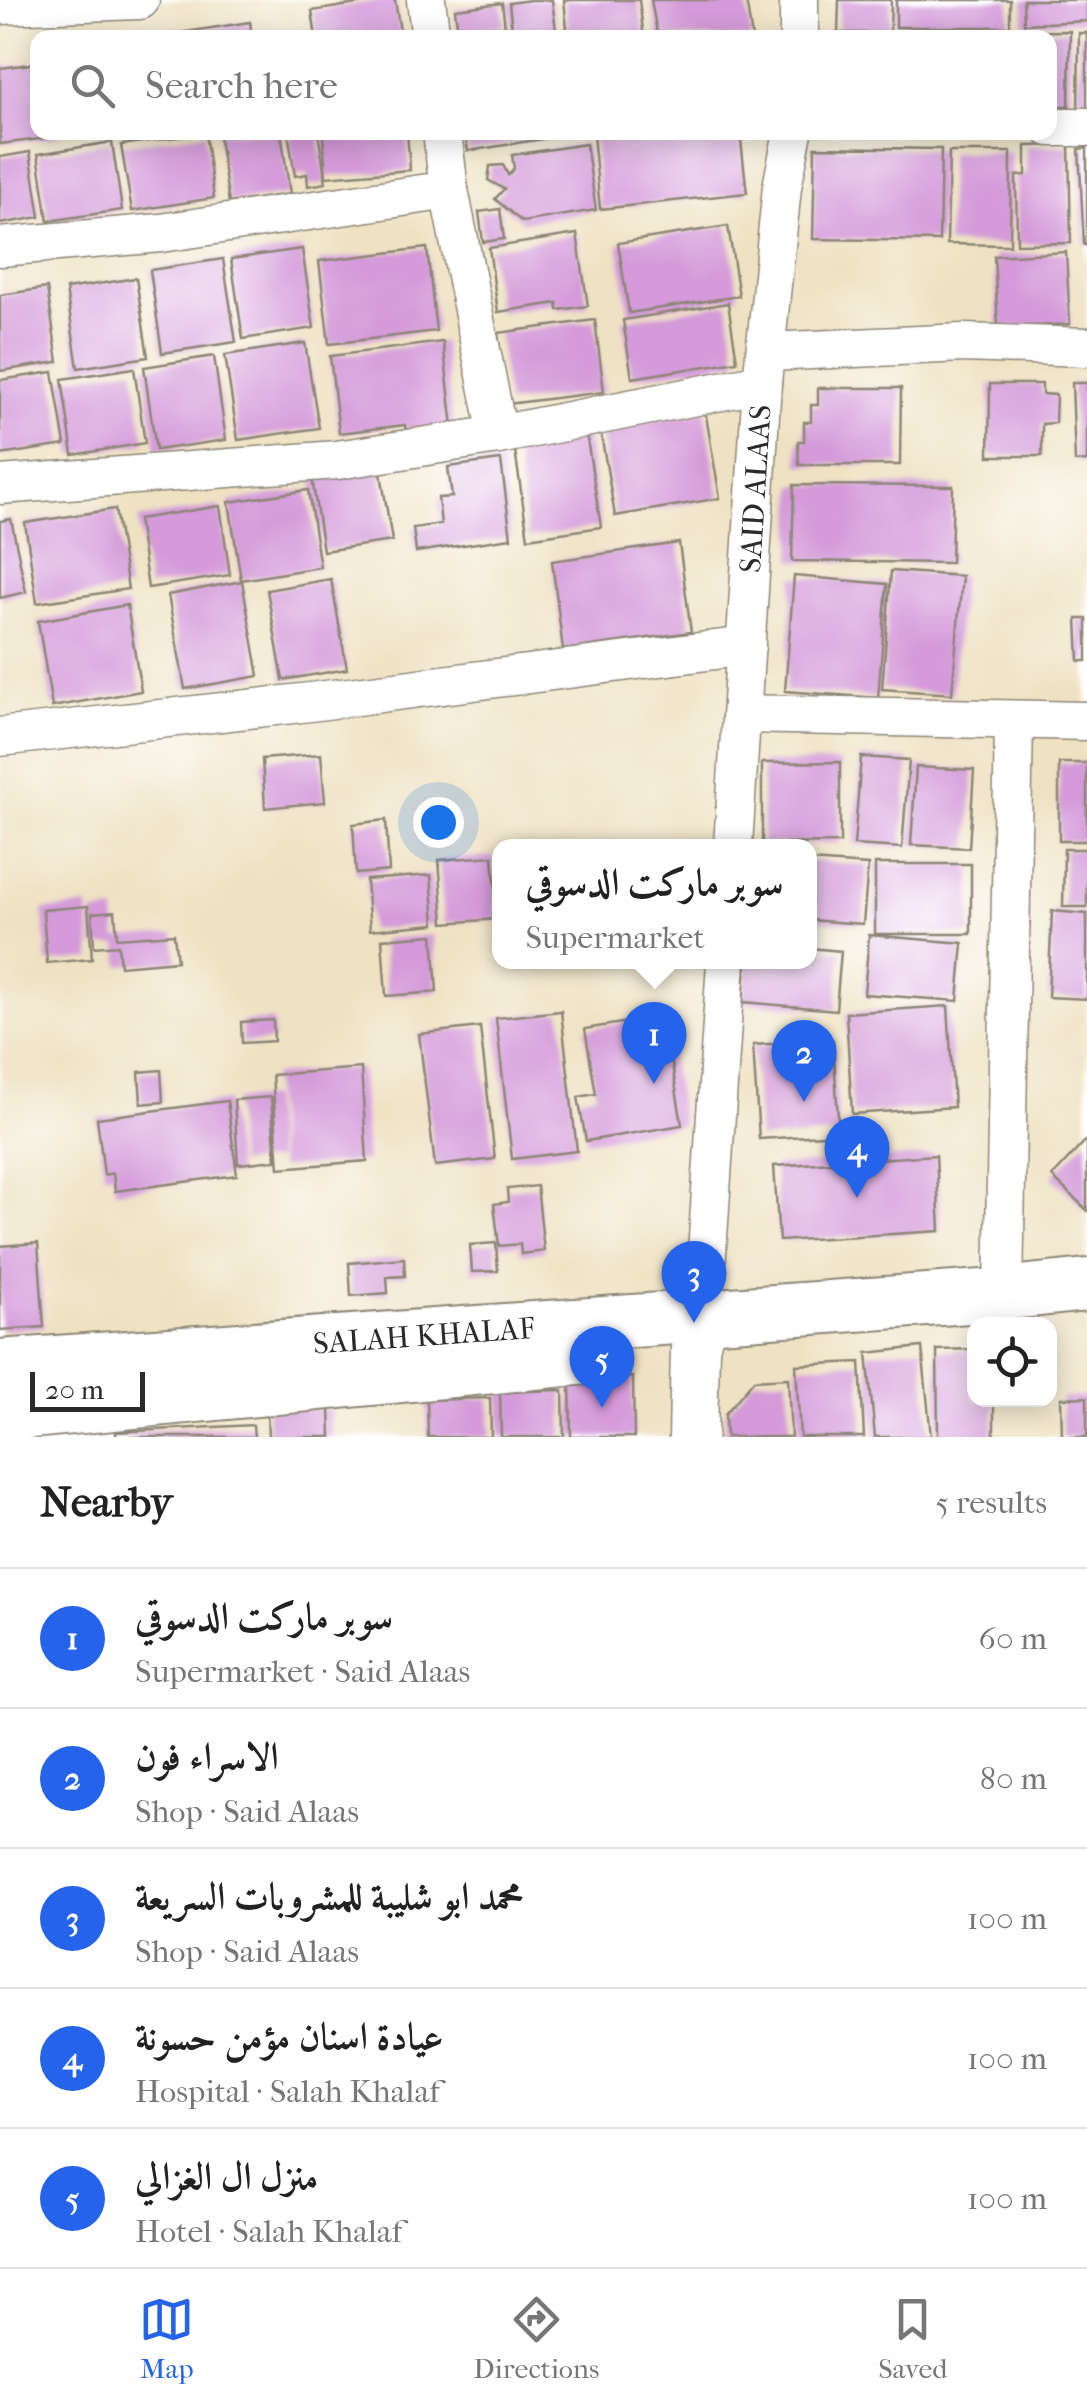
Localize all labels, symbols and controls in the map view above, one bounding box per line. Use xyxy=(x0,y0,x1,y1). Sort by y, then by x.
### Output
search box xyxy=(30,30,1057,140)
icon: search xyxy=(65,58,120,113)
text: Search here xyxy=(145,63,338,108)
street label: SAID ALAAS xyxy=(733,404,778,574)
your location xyxy=(413,797,464,848)
popup xyxy=(492,839,817,969)
text: سوبر ماركت الدسوقي xyxy=(525,860,784,905)
text: Supermarket xyxy=(525,919,705,956)
pin: 1 xyxy=(622,1002,686,1084)
pin: 2 xyxy=(772,1020,836,1102)
pin: 4 xyxy=(824,1116,890,1198)
pin: 3 xyxy=(662,1240,726,1323)
street label: SALAH KHALAF xyxy=(312,1310,536,1361)
map controls xyxy=(967,1317,1057,1407)
button: locate xyxy=(967,1317,1057,1407)
pin: 5 xyxy=(570,1326,634,1408)
scale bar xyxy=(30,1367,145,1412)
text: 20 m xyxy=(45,1373,104,1406)
text: Nearby xyxy=(40,1478,172,1527)
text: 5 results xyxy=(935,1484,1047,1521)
text: سوبر ماركت الدسوقي xyxy=(135,1594,393,1639)
text: 1 xyxy=(67,1620,78,1657)
text: 60 m xyxy=(979,1620,1047,1657)
text: Supermarket · Said Alaas xyxy=(135,1653,470,1690)
text: الاسراء فون xyxy=(135,1734,279,1779)
text: 2 xyxy=(64,1760,81,1797)
text: 80 m xyxy=(980,1760,1047,1797)
text: Shop · Said Alaas xyxy=(135,1793,359,1830)
text: محمد ابو شليبة للمشروبات السريعة xyxy=(135,1874,523,1919)
text: 3 xyxy=(66,1900,79,1937)
text: 100 m xyxy=(967,1900,1047,1937)
text: Shop · Said Alaas xyxy=(135,1933,359,1970)
text: عيادة اسنان مؤمن حسونة xyxy=(135,2014,443,2059)
text: 4 xyxy=(63,2040,82,2077)
text: 100 m xyxy=(967,2040,1047,2077)
text: Hospital · Salah Khalaf xyxy=(135,2073,440,2110)
text: منزل ال الغزالي xyxy=(135,2154,318,2199)
text: 5 xyxy=(66,2180,79,2217)
text: 100 m xyxy=(967,2180,1047,2217)
text: Hotel · Salah Khalaf xyxy=(135,2213,402,2250)
tab: Map xyxy=(139,2292,194,2385)
tab: Directions xyxy=(473,2292,599,2385)
tab: Saved xyxy=(878,2292,948,2385)

